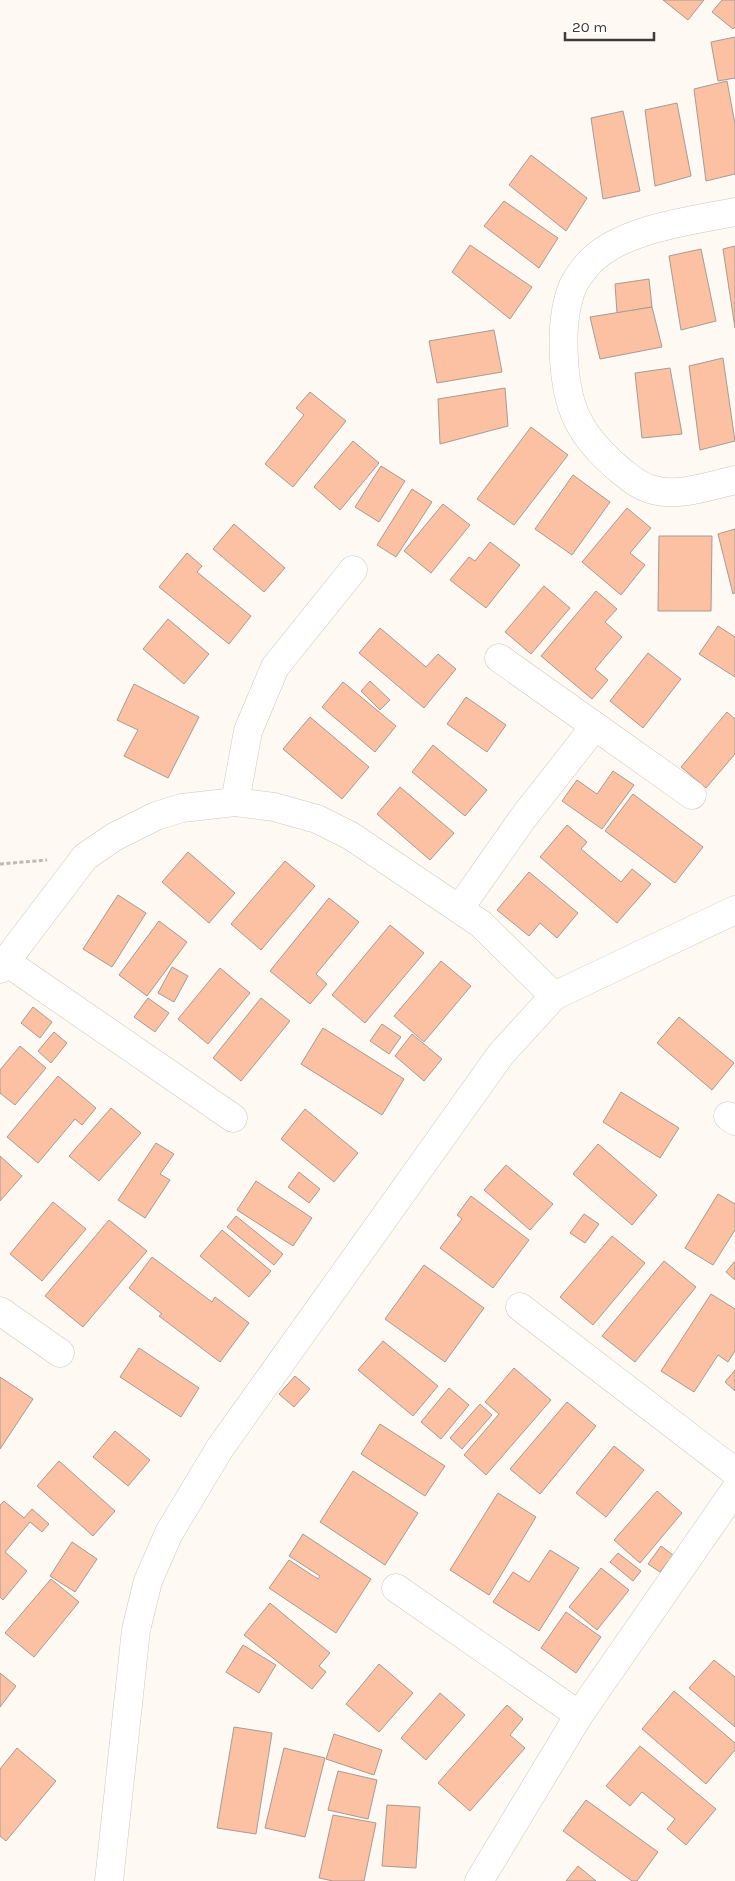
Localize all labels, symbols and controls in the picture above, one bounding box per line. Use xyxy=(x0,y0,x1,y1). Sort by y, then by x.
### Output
scale bar xyxy=(565,10,654,42)
text: 20 m xyxy=(572,18,607,36)

